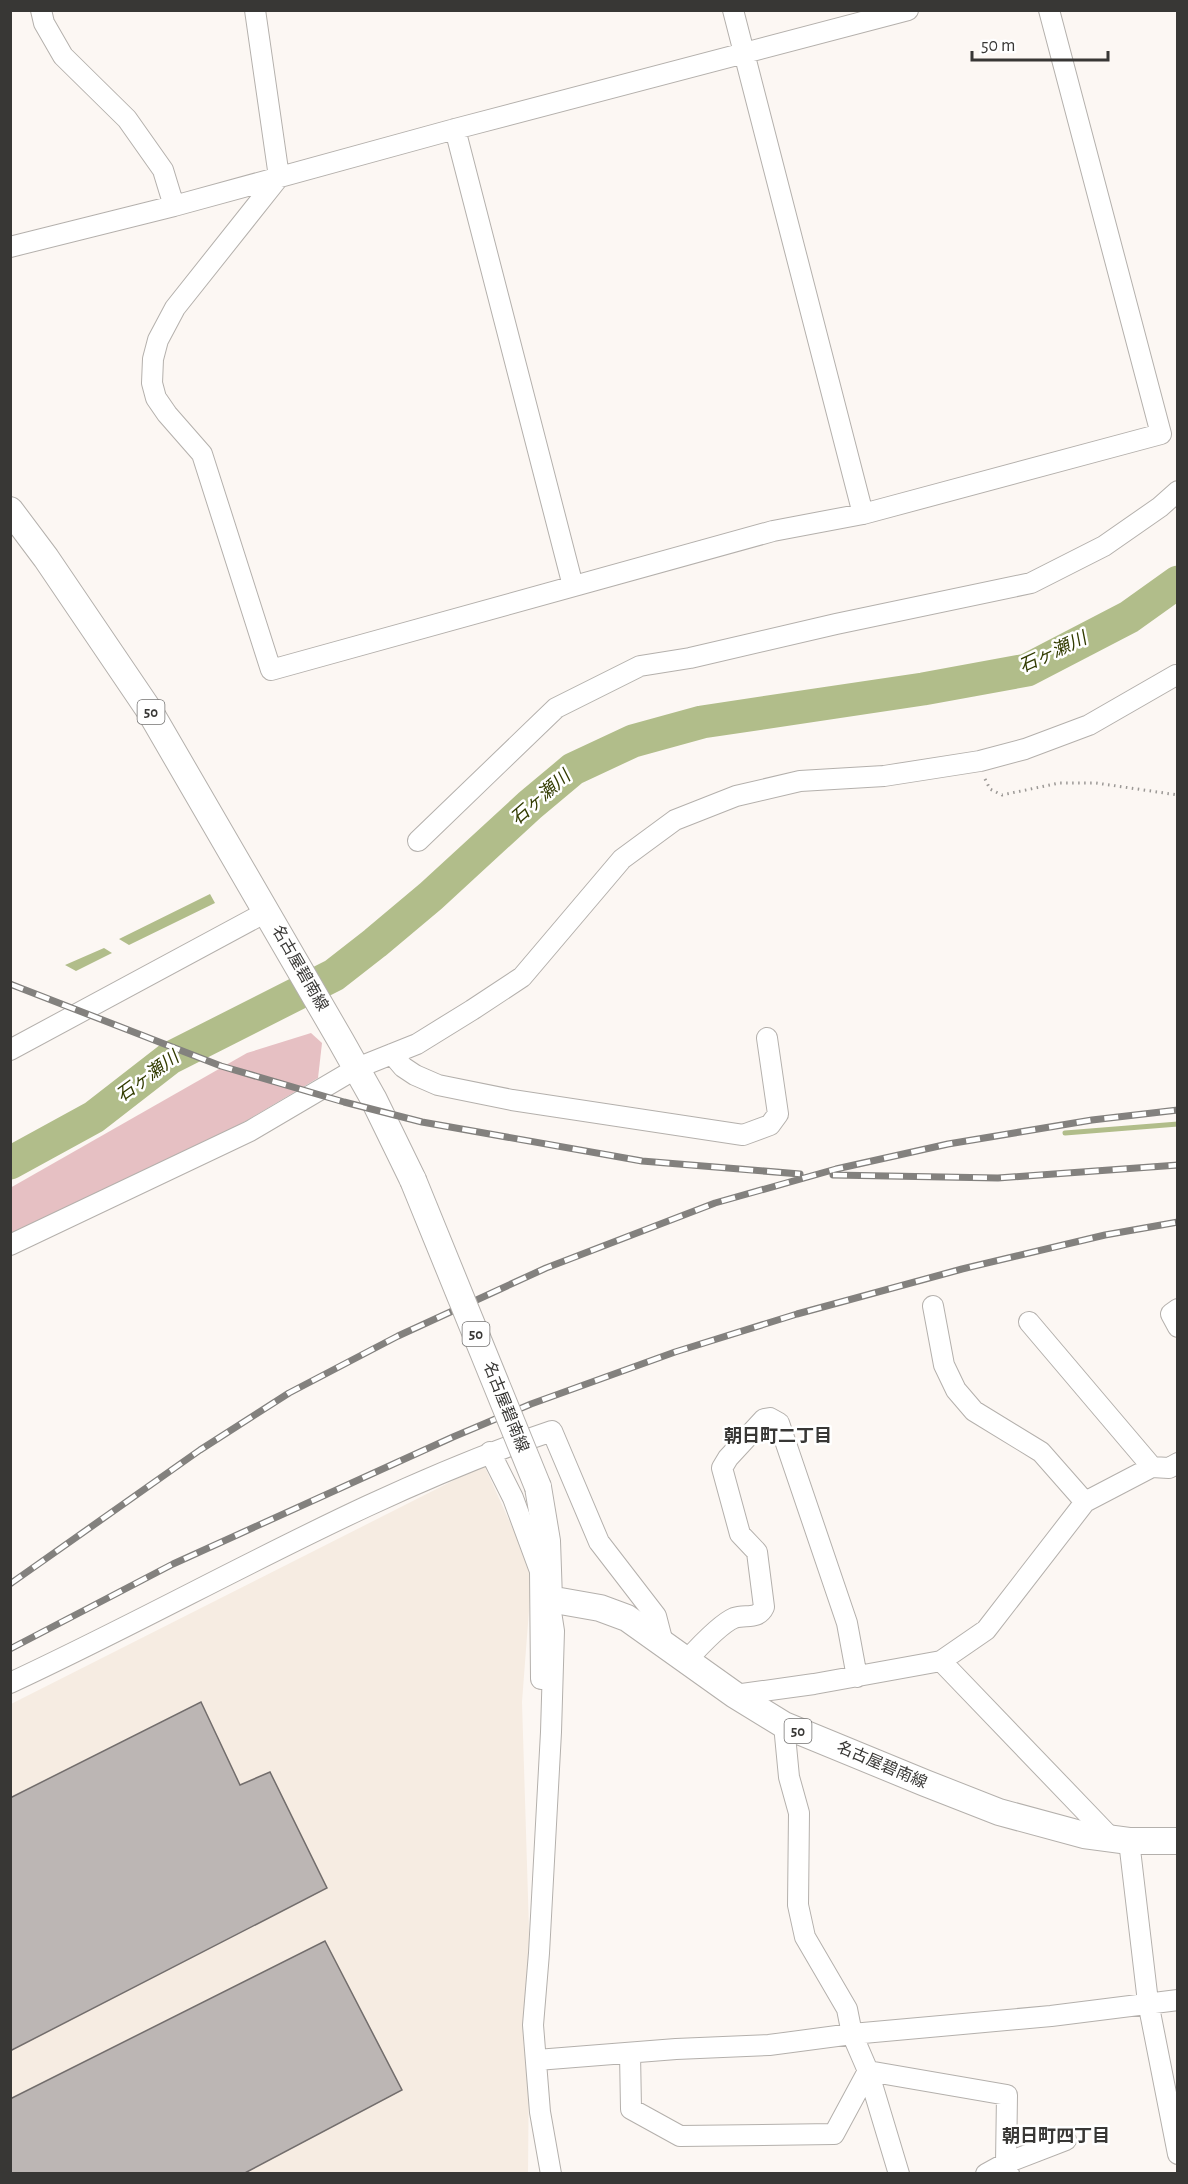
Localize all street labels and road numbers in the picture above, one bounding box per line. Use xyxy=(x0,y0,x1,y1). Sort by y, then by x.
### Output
road number: 50 xyxy=(138,700,164,724)
street label: 名古屋碧南線 xyxy=(269,922,332,1014)
road number: 50 xyxy=(462,1322,490,1346)
street label: 名古屋碧南線 xyxy=(481,1359,532,1455)
road number: 50 xyxy=(784,1719,812,1743)
street label: 名古屋碧南線 xyxy=(835,1738,930,1791)

